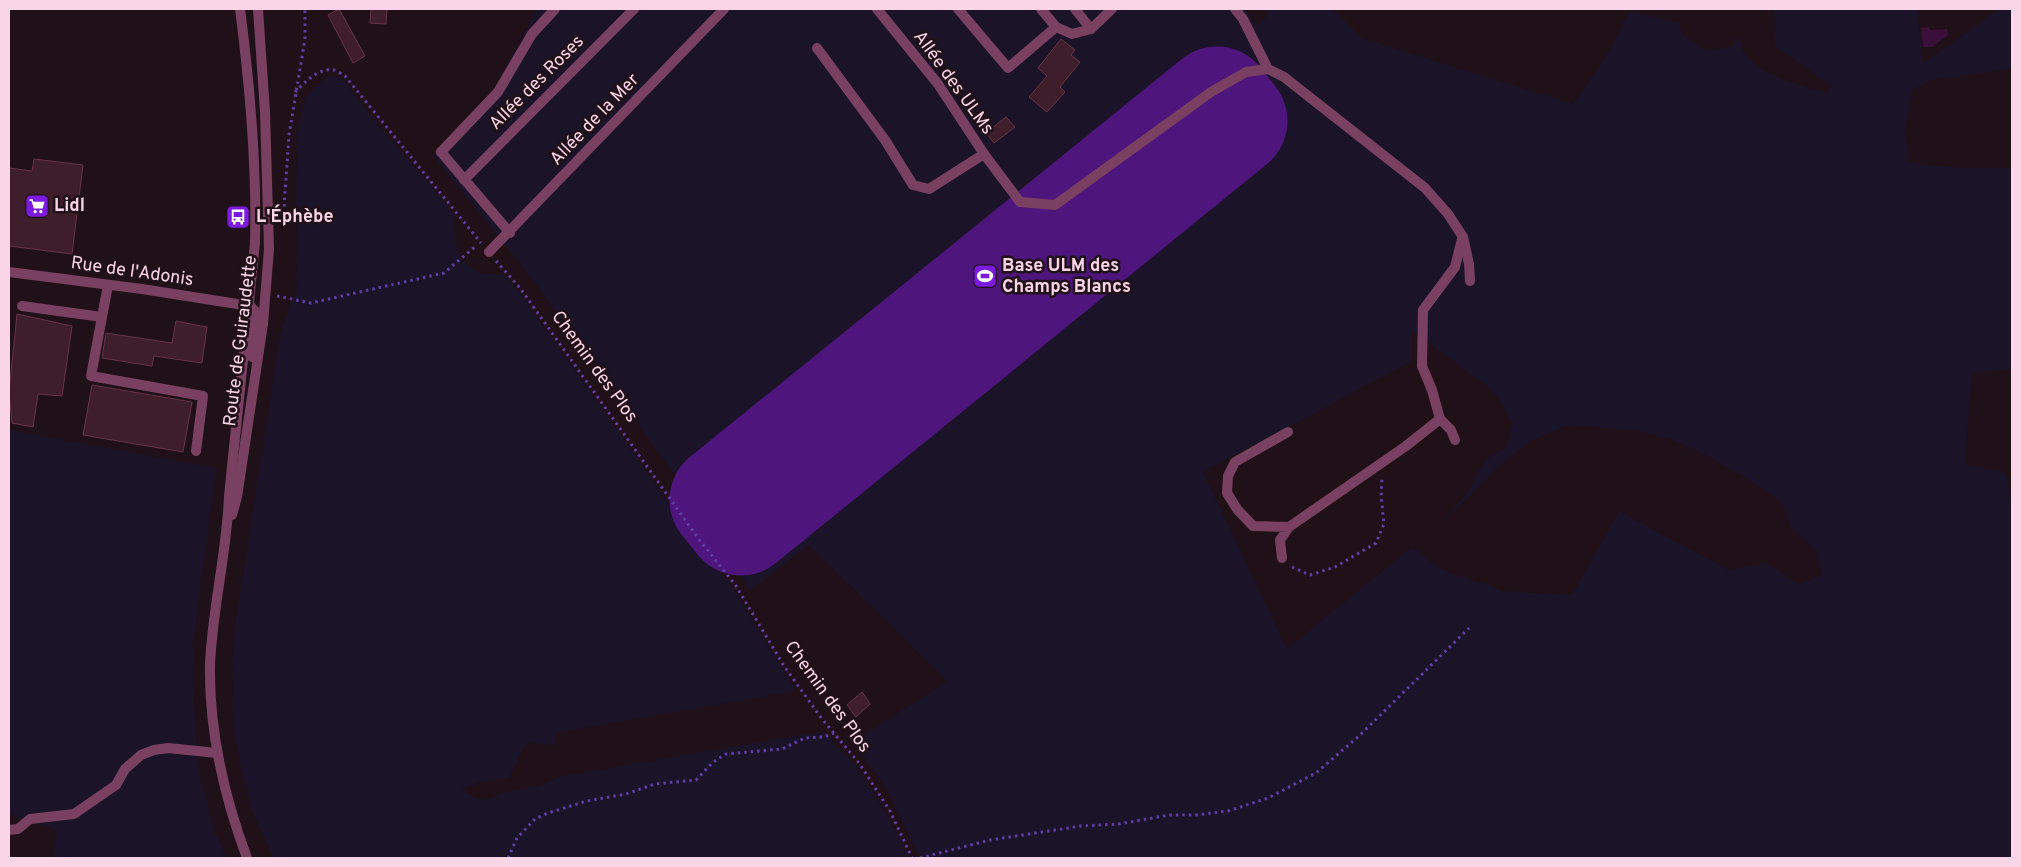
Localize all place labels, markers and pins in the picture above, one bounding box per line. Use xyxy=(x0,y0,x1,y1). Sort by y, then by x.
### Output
supermarket icon: Lidl xyxy=(24,193,50,219)
place label: Lidl xyxy=(54,195,85,218)
bus stop icon: L'Éphèbe xyxy=(225,204,251,230)
place label: L'Éphèbe xyxy=(256,204,334,229)
place label: Base ULM des Champs Blancs xyxy=(1002,255,1131,299)
sports icon: Base ULM des Champs Blancs xyxy=(972,263,998,289)

